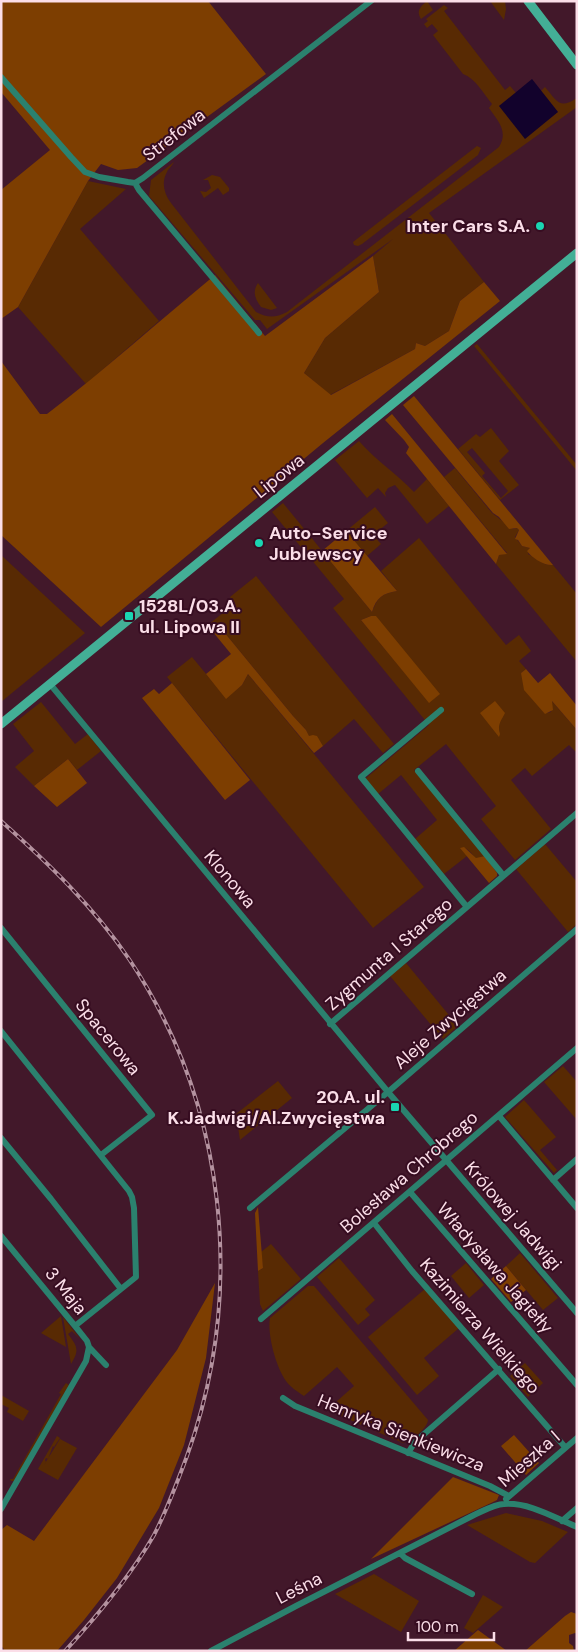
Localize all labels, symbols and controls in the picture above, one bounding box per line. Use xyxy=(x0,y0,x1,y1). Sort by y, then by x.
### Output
street label: Strefowa xyxy=(138,103,210,167)
place label: Inter Cars S.A. xyxy=(406,214,530,238)
marker: Inter Cars S.A. xyxy=(534,220,546,232)
street label: Lipowa xyxy=(249,448,309,504)
place label: Auto-Service Jublewscy xyxy=(269,521,388,566)
marker: Auto-Service Jublewscy xyxy=(253,537,265,549)
place label: 1528L/03.A. ul. Lipowa II xyxy=(139,594,241,639)
marker: 1528L/03.A. ul. Lipowa II xyxy=(123,610,135,622)
street label: Klonowa xyxy=(199,845,261,913)
street label: Zygmunta I Starego xyxy=(320,892,458,1016)
street label: Aleje Zwycięstwa xyxy=(389,963,511,1075)
street label: Spacerowa xyxy=(70,994,146,1080)
place label: 20.A. ul. K.Jadwigi/Al.Zwycięstwa xyxy=(168,1085,385,1130)
marker: 20.A. ul. K.Jadwigi/Al.Zwycięstwa xyxy=(389,1101,401,1113)
street label: Bolesława Chrobrego xyxy=(335,1105,483,1239)
street label: Królowej Jadwigi xyxy=(459,1156,567,1276)
street label: Władysława Jagiełły xyxy=(431,1197,559,1339)
street label: Kazimierza Wielkiego xyxy=(414,1253,546,1399)
street label: 3 Maja xyxy=(40,1262,92,1320)
street label: Henryka Sienkiewicza xyxy=(314,1389,488,1477)
street label: Mieszka I xyxy=(493,1425,565,1493)
street label: Leśna xyxy=(272,1566,326,1610)
scale bar xyxy=(408,1610,494,1642)
text: 100 m xyxy=(416,1617,459,1637)

